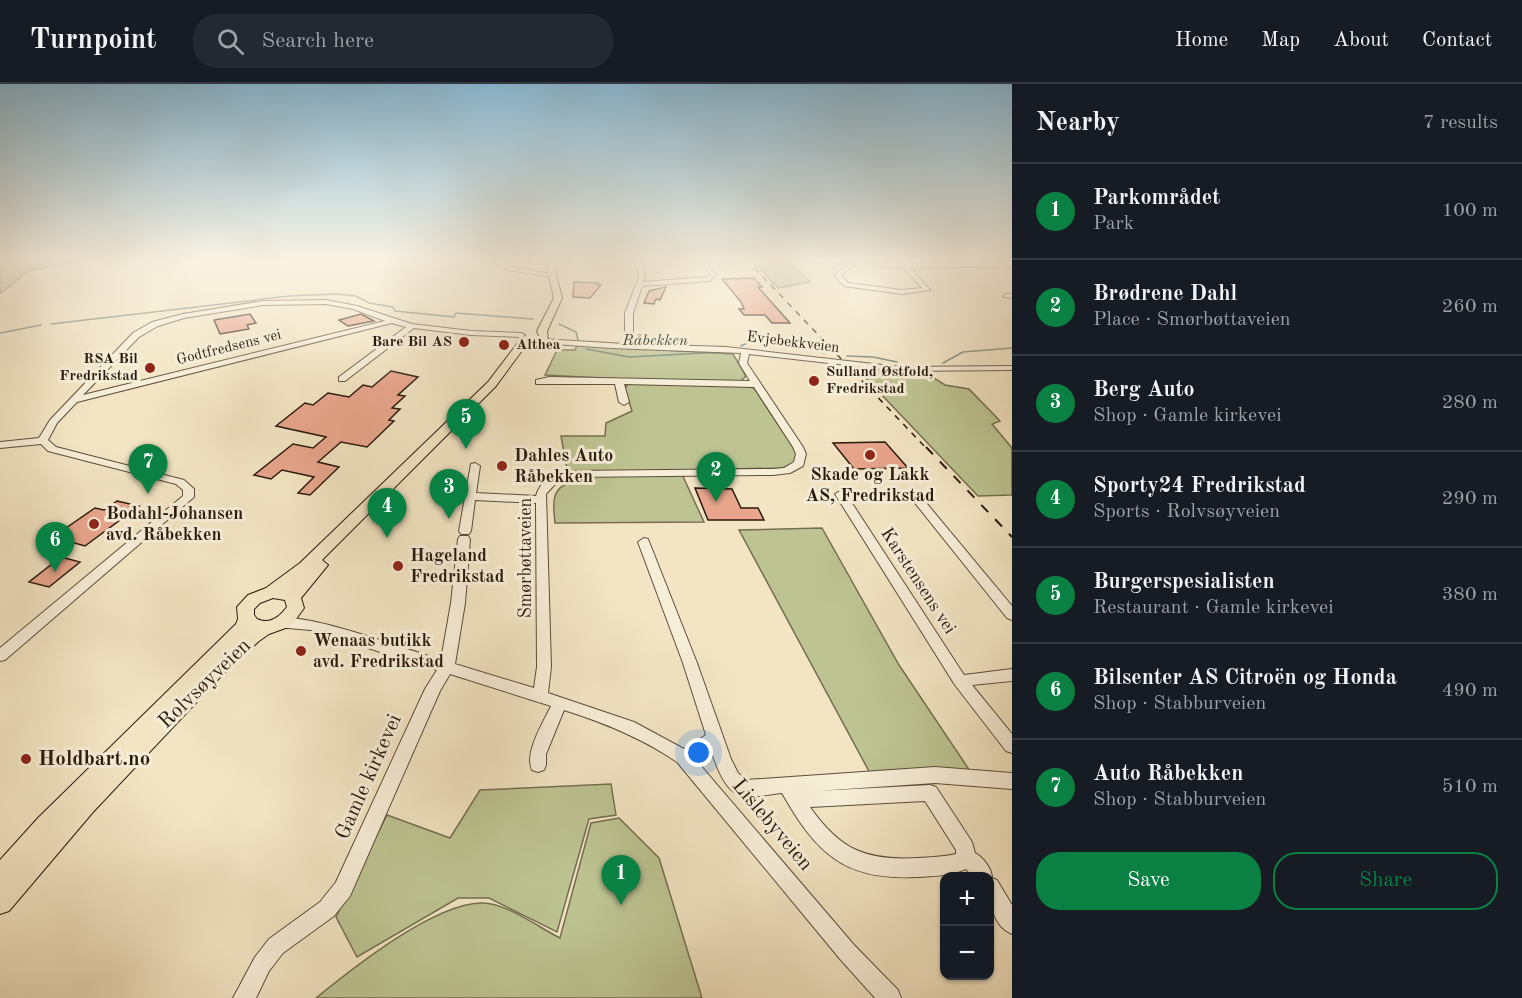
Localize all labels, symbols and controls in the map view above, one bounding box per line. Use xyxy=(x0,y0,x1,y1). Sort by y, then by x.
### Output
search box xyxy=(193,14,613,68)
icon: search xyxy=(214,25,247,58)
text: Turnpoint xyxy=(30,27,157,55)
text: Search here xyxy=(262,30,374,52)
text: Home xyxy=(1175,30,1228,51)
text: Map xyxy=(1261,30,1300,51)
text: About xyxy=(1333,30,1389,51)
text: Contact xyxy=(1422,30,1492,51)
text: Nearby xyxy=(1036,110,1120,136)
text: 7 results xyxy=(1423,113,1498,133)
text: Parkområdet xyxy=(1093,187,1220,209)
text: 1 xyxy=(1050,201,1061,221)
text: 100 m xyxy=(1442,201,1498,221)
text: Park xyxy=(1093,214,1134,234)
text: Brødrene Dahl xyxy=(1093,283,1237,305)
text: 2 xyxy=(1050,297,1061,317)
text: 260 m xyxy=(1442,297,1498,317)
text: Place · Smørbøttaveien xyxy=(1093,310,1291,330)
street label: Godtfredsens vei xyxy=(175,328,283,368)
street label: Evjebekkveien xyxy=(746,330,840,356)
water label: Råbekken xyxy=(621,333,688,349)
place label: Bare Bil AS xyxy=(371,335,452,350)
marker: Bare Bil AS xyxy=(457,335,471,349)
marker: Althea xyxy=(497,338,511,352)
place label: Althea xyxy=(516,338,561,353)
place label: RSA Bil Fredrikstad xyxy=(59,352,138,384)
marker: RSA Bil Fredrikstad xyxy=(143,361,157,375)
place label: Sulland Østfold, Fredrikstad xyxy=(826,365,933,397)
marker: Sulland Østfold, Fredrikstad xyxy=(807,374,821,388)
text: Berg Auto xyxy=(1093,379,1195,401)
text: 3 xyxy=(1050,393,1061,413)
text: 280 m xyxy=(1442,393,1498,413)
pin: 5 xyxy=(446,400,486,449)
text: Shop · Gamle kirkevei xyxy=(1093,406,1282,426)
pin: 7 xyxy=(128,444,168,494)
place label: Dahles Auto Råbekken xyxy=(514,447,613,486)
marker: Skade og Lakk AS, Fredrikstad xyxy=(863,448,877,462)
pin: 2 xyxy=(696,452,736,502)
marker: Dahles Auto Råbekken xyxy=(495,459,509,473)
place label: Skade og Lakk AS, Fredrikstad xyxy=(805,466,935,505)
pin: 3 xyxy=(430,470,468,519)
text: Sporty24 Fredrikstad xyxy=(1093,475,1306,497)
pin: 4 xyxy=(368,488,406,538)
text: 4 xyxy=(1050,489,1061,509)
text: 290 m xyxy=(1442,489,1498,509)
street label: Smørbøttaveien xyxy=(517,497,535,618)
text: Sports · Rolvsøyveien xyxy=(1093,502,1280,522)
place label: Bodahl-Johansen avd. Råbekken xyxy=(106,505,243,544)
marker: Bodahl-Johansen avd. Råbekken xyxy=(87,517,101,531)
pin: 6 xyxy=(36,522,74,572)
street label: Karstensens vei xyxy=(877,525,959,637)
place label: Hageland Fredrikstad xyxy=(410,547,505,586)
marker: Hageland Fredrikstad xyxy=(391,559,405,573)
text: Burgerspesialisten xyxy=(1093,571,1275,593)
text: 5 xyxy=(1050,585,1061,605)
text: 380 m xyxy=(1442,585,1498,605)
text: Restaurant · Gamle kirkevei xyxy=(1093,598,1334,618)
place label: Wenaas butikk avd. Fredrikstad xyxy=(313,632,444,671)
street label: Rolvsøyveien xyxy=(155,635,255,733)
marker: Wenaas butikk avd. Fredrikstad xyxy=(294,644,308,658)
text: Bilsenter AS Citroën og Honda xyxy=(1093,667,1397,689)
text: 6 xyxy=(1050,681,1061,701)
text: 490 m xyxy=(1442,681,1498,701)
text: Shop · Stabburveien xyxy=(1093,694,1266,714)
street label: Gamle kirkevei xyxy=(332,711,406,843)
your location xyxy=(684,738,713,767)
place label: Holdbart.no xyxy=(38,749,150,770)
marker: Holdbart.no xyxy=(19,752,33,766)
text: Auto Råbekken xyxy=(1093,763,1243,785)
street label: Lislebyveien xyxy=(728,775,816,875)
text: 7 xyxy=(1050,777,1061,797)
text: 510 m xyxy=(1442,777,1498,797)
text: Shop · Stabburveien xyxy=(1093,790,1266,810)
button: Save xyxy=(1036,852,1261,910)
button: Share xyxy=(1273,852,1498,910)
pin: 1 xyxy=(602,856,640,905)
map controls xyxy=(940,872,994,980)
button: + xyxy=(940,872,994,926)
button: − xyxy=(940,926,994,980)

